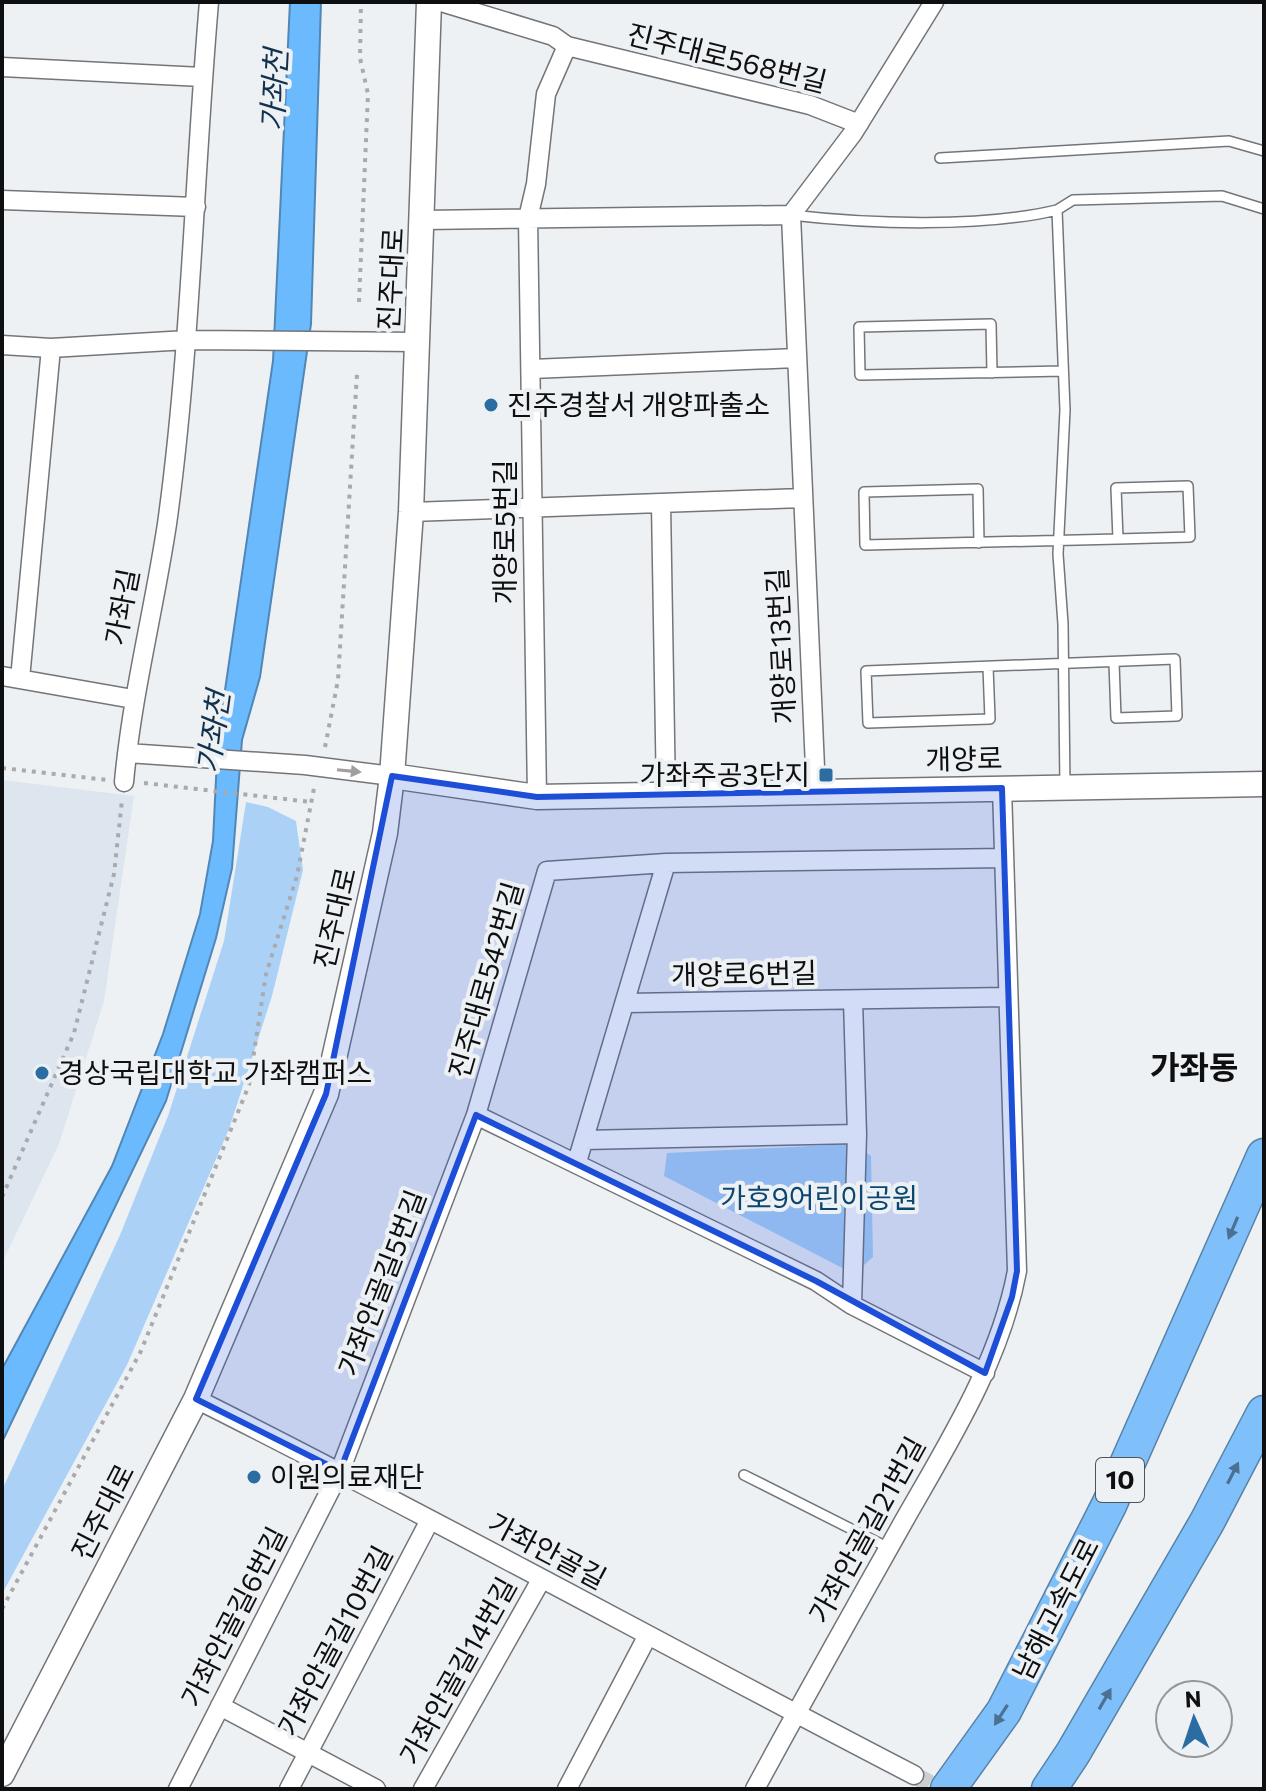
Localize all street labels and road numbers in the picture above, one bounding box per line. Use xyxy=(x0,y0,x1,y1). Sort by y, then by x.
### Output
street label: 진주대로568번길 xyxy=(624,16,831,98)
street label: 진주대로 xyxy=(370,227,410,331)
street label: 개양로5번길 xyxy=(487,460,521,604)
street label: 가좌길 xyxy=(97,566,145,648)
street label: 개양로13번길 xyxy=(759,567,801,725)
street label: 개양로 xyxy=(925,740,1003,776)
street label: 진주대로 xyxy=(306,864,362,972)
street label: 진주대로542번길 xyxy=(441,878,529,1082)
street label: 개양로6번길 xyxy=(671,955,817,991)
street label: 가좌안골길5번길 xyxy=(330,1185,432,1380)
street label: 가좌안골길21번길 xyxy=(801,1430,931,1629)
street label: 진주대로 xyxy=(64,1458,141,1565)
road number: 10 xyxy=(1096,1458,1144,1502)
street label: 가좌안골길 xyxy=(483,1505,612,1595)
street label: 가좌안골길6번길 xyxy=(173,1521,293,1712)
street label: 남해고속도로 xyxy=(1005,1532,1105,1685)
street label: 가좌안골길10번길 xyxy=(270,1540,399,1741)
street label: 가좌안골길14번길 xyxy=(392,1571,523,1770)

